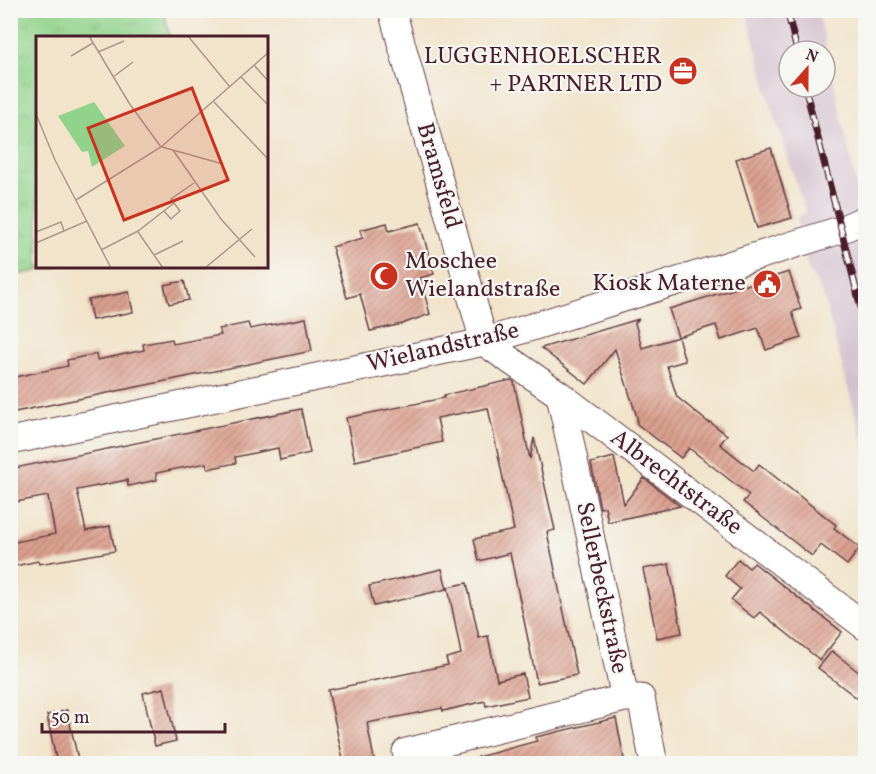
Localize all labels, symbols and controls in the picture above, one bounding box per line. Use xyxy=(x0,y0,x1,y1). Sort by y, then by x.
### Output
inset map xyxy=(36,36,268,268)
north arrow xyxy=(777,39,837,99)
place label: LUGGENHOELSCHER + PARTNER LTD xyxy=(424,40,662,102)
text: N xyxy=(802,45,821,69)
office icon: LUGGENHOELSCHER + PARTNER LTD xyxy=(667,55,699,87)
street label: Bramsfeld xyxy=(407,119,469,233)
place label: Moschee Wielandstraße xyxy=(405,245,560,307)
mosque icon: Moschee Wielandstraße xyxy=(368,260,400,292)
place label: Kiosk Materne xyxy=(592,267,746,301)
public building icon: Kiosk Materne xyxy=(751,268,783,300)
street label: Wielandstraße xyxy=(363,314,523,382)
street label: Albrechtstraße xyxy=(603,422,749,544)
street label: Sellerbeckstraße xyxy=(566,499,636,677)
scale bar xyxy=(42,696,225,734)
text: 50 m xyxy=(51,706,90,731)

